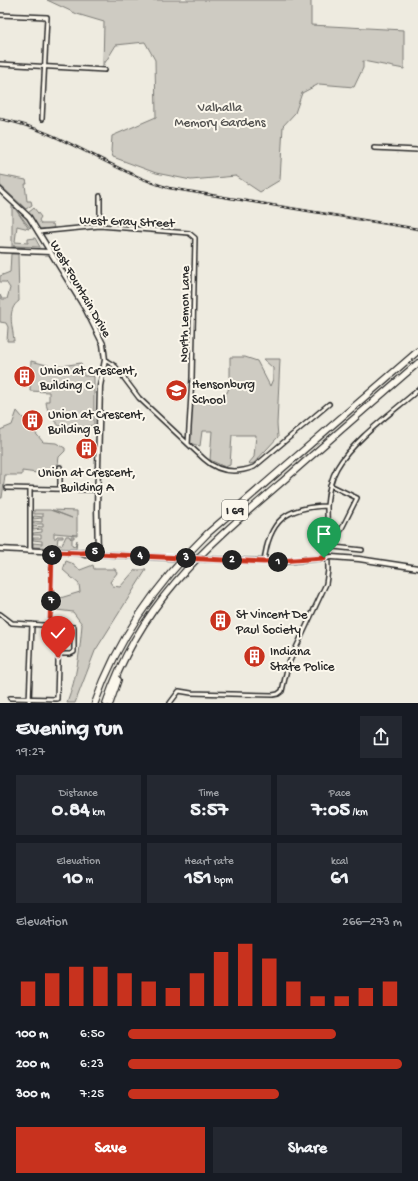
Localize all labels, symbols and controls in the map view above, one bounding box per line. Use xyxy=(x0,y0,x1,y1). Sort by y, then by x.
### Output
park label: Valhalla Memory Gardens xyxy=(174,101,267,131)
street label: West Gray Street xyxy=(79,213,176,232)
street label: West Fountain Drive xyxy=(46,238,114,341)
street label: North Lemon Lane xyxy=(177,265,194,363)
building icon: Union at Crescent, Building C xyxy=(11,363,37,389)
place label: Union at Crescent, Building C xyxy=(39,364,138,394)
school or university icon: Hensonburg School xyxy=(164,377,190,403)
place label: Hensonburg School xyxy=(192,378,255,408)
building icon: Union at Crescent, Building B xyxy=(20,407,46,433)
place label: Union at Crescent, Building B xyxy=(47,408,146,438)
building icon: Union at Crescent, Building A xyxy=(74,436,100,462)
place label: Union at Crescent, Building A xyxy=(38,466,136,496)
road number: I 69 xyxy=(222,500,248,520)
pin xyxy=(307,517,341,558)
icon: arrive xyxy=(313,523,335,545)
pin: 5 xyxy=(85,542,105,562)
pin: 6 xyxy=(42,545,62,565)
text: 5 xyxy=(92,546,98,558)
pin: 4 xyxy=(130,546,150,566)
pin: 3 xyxy=(176,548,196,568)
text: 6 xyxy=(49,549,55,561)
text: 4 xyxy=(137,550,143,562)
pin: 2 xyxy=(222,550,242,570)
text: 3 xyxy=(183,552,189,564)
pin: 1 xyxy=(268,552,288,572)
text: 2 xyxy=(229,554,235,566)
text: 1 xyxy=(276,556,280,568)
pin: 7 xyxy=(41,591,61,611)
text: 7 xyxy=(48,595,54,607)
building icon: St Vincent De Paul Society xyxy=(207,607,233,633)
place label: St Vincent De Paul Society xyxy=(235,608,308,638)
pin xyxy=(41,616,75,657)
icon: check xyxy=(47,622,69,644)
building icon: Indiana State Police xyxy=(241,644,267,670)
place label: Indiana State Police xyxy=(270,645,335,675)
button: share xyxy=(360,716,402,758)
text: Evening run xyxy=(16,717,123,743)
text: 19:27 xyxy=(16,745,45,760)
text: Distance xyxy=(59,788,98,800)
text: Time xyxy=(199,788,219,800)
text: Pace xyxy=(329,788,350,800)
text: 0.84 xyxy=(52,800,90,823)
text: 5:57 xyxy=(190,800,228,823)
text: 7:05 xyxy=(311,800,350,823)
text: km xyxy=(90,807,105,819)
text: /km xyxy=(350,807,368,819)
text: Elevation xyxy=(56,856,100,868)
text: Heart rate xyxy=(184,856,234,868)
text: kcal xyxy=(331,856,348,868)
text: 10 xyxy=(63,868,83,891)
text: 151 xyxy=(185,868,212,891)
text: 61 xyxy=(331,868,349,891)
text: m xyxy=(83,875,93,887)
text: bpm xyxy=(212,875,233,887)
text: Elevation xyxy=(16,915,68,930)
text: 266–273 m xyxy=(342,915,402,930)
text: 100 m xyxy=(16,1027,48,1042)
text: 6:50 xyxy=(80,1027,105,1042)
text: 200 m xyxy=(16,1057,49,1072)
text: 6:23 xyxy=(80,1057,104,1072)
text: 300 m xyxy=(16,1087,50,1102)
text: 7:25 xyxy=(80,1087,104,1102)
button: Save xyxy=(16,1127,205,1173)
button: Share xyxy=(213,1127,402,1173)

